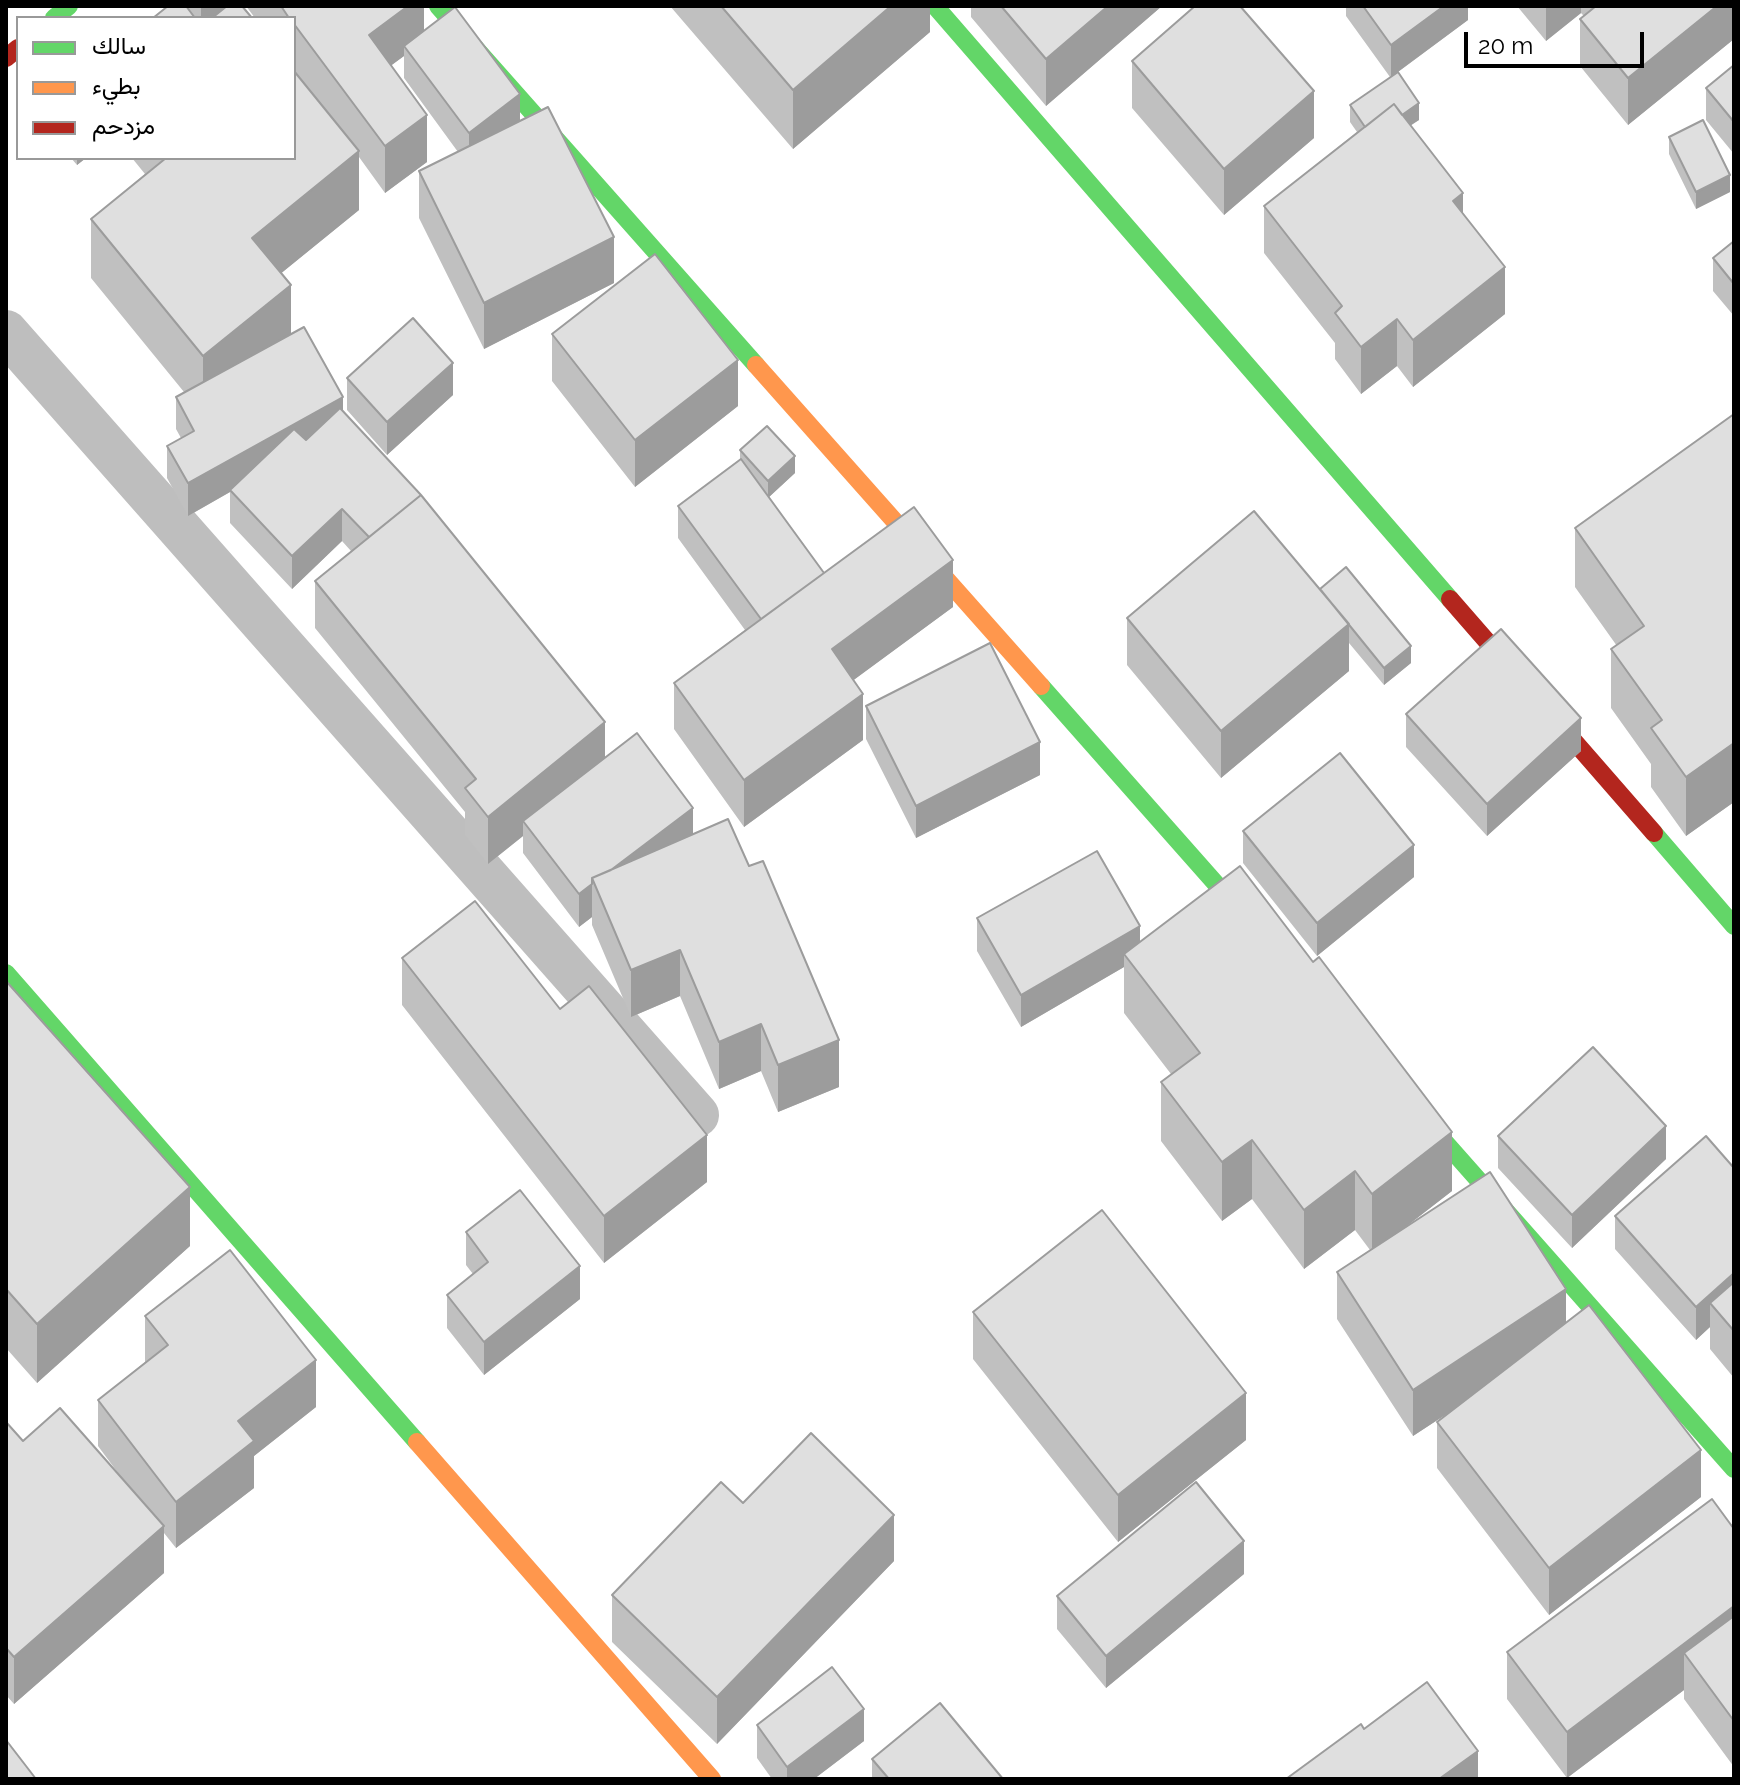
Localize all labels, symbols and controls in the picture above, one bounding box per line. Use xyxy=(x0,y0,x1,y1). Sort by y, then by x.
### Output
legend xyxy=(16,16,296,160)
scale bar xyxy=(1468,16,1648,66)
text: سالك xyxy=(92,31,146,60)
text: 20 m xyxy=(1478,31,1533,60)
text: بطيء xyxy=(92,71,141,100)
text: مزدحم xyxy=(92,111,155,140)

